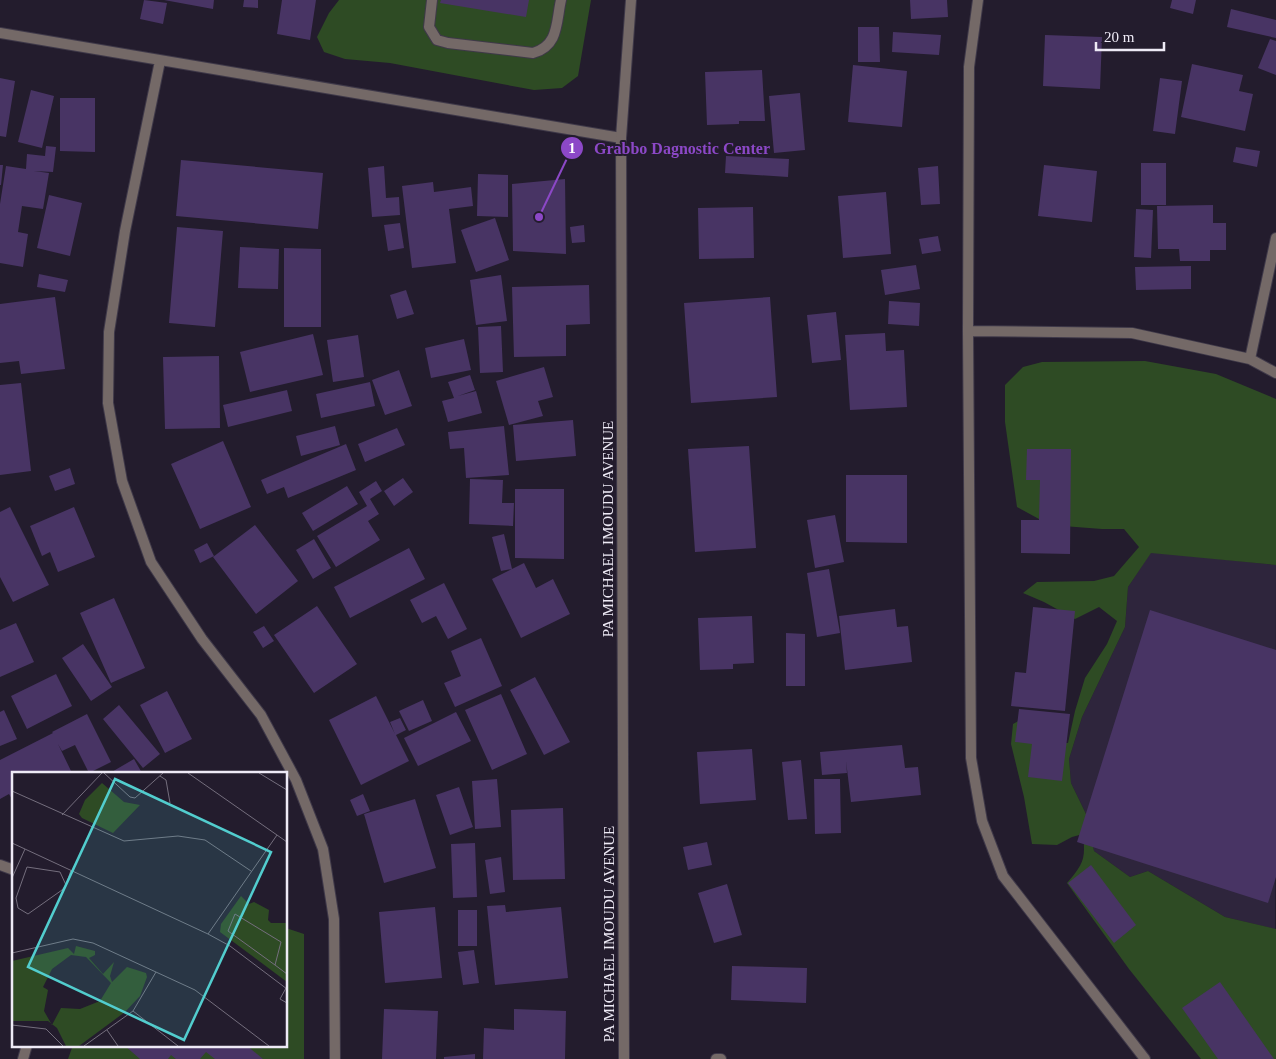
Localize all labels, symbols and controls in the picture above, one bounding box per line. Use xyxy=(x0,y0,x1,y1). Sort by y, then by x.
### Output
scale bar xyxy=(1096,20,1164,52)
text: 20 m xyxy=(1104,29,1135,45)
callout: Grabbo Dagnostic Center xyxy=(559,133,780,164)
text: 1 xyxy=(568,140,576,156)
text: Grabbo Dagnostic Center xyxy=(594,140,770,158)
street label: PA MICHAEL IMOUDU AVENUE xyxy=(600,421,616,637)
inset map xyxy=(12,772,288,1046)
street label: PA MICHAEL IMOUDU AVENUE xyxy=(601,826,617,1042)

